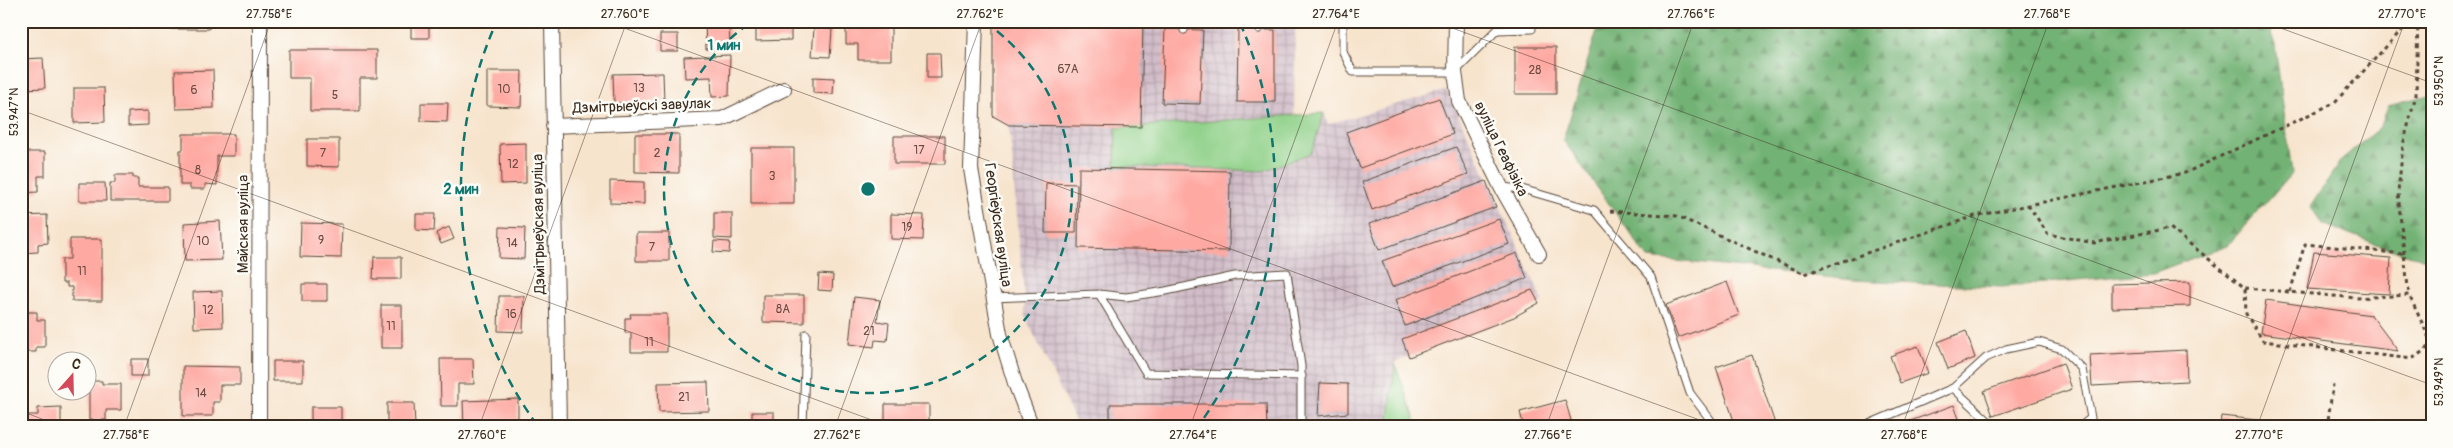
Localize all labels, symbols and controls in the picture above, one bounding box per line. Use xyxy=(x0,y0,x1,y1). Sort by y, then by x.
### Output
text: 27.758°E xyxy=(246,7,292,22)
text: 27.760°E xyxy=(601,7,649,22)
text: 27.762°E xyxy=(956,7,1004,22)
text: 27.764°E xyxy=(1312,7,1360,22)
text: 27.766°E xyxy=(1667,7,1715,22)
text: 27.768°E xyxy=(2024,7,2070,22)
text: 27.770°E xyxy=(2378,7,2426,22)
text: 1 мин xyxy=(707,36,741,55)
text: 53.950°N xyxy=(2432,56,2447,106)
house number: 67А xyxy=(1057,62,1079,77)
house number: 28 xyxy=(1529,63,1541,78)
house number: 13 xyxy=(633,81,645,96)
house number: 10 xyxy=(498,82,510,97)
house number: 6 xyxy=(191,83,198,98)
text: 53.947°N xyxy=(7,88,22,136)
house number: 5 xyxy=(332,88,338,103)
street label: Дзмітрыеўскі завулак xyxy=(571,94,712,118)
street label: вуліца Геафізіка xyxy=(1470,98,1532,200)
house number: 17 xyxy=(913,143,925,158)
house number: 7 xyxy=(320,146,327,161)
house number: 2 xyxy=(654,146,661,161)
street label: Дзмітрыеўская вуліца xyxy=(528,154,550,295)
house number: 12 xyxy=(507,157,519,172)
street label: Георгіеўская вуліца xyxy=(980,162,1016,288)
house number: 8 xyxy=(195,163,201,178)
house number: 3 xyxy=(769,169,776,184)
street label: Майская вуліца xyxy=(234,175,253,273)
text: 2 мин xyxy=(443,180,479,199)
centre of rings xyxy=(859,180,877,198)
house number: 19 xyxy=(902,220,912,235)
house number: 9 xyxy=(318,233,324,248)
house number: 10 xyxy=(197,234,209,249)
house number: 14 xyxy=(506,236,518,251)
house number: 7 xyxy=(649,240,656,255)
house number: 11 xyxy=(77,264,87,279)
house number: 8А xyxy=(776,302,790,317)
house number: 12 xyxy=(202,303,214,318)
house number: 16 xyxy=(505,307,517,322)
house number: 11 xyxy=(386,319,396,334)
house number: 21 xyxy=(863,324,875,339)
house number: 11 xyxy=(644,335,654,350)
north arrow xyxy=(48,350,98,400)
text: С xyxy=(69,355,84,374)
text: 53.949°N xyxy=(2432,358,2447,406)
house number: 14 xyxy=(195,386,207,401)
house number: 21 xyxy=(678,390,690,405)
text: 27.758°E xyxy=(103,428,149,443)
text: 27.760°E xyxy=(458,428,506,443)
text: 27.762°E xyxy=(813,428,861,443)
text: 27.764°E xyxy=(1169,428,1217,443)
text: 27.766°E xyxy=(1524,428,1572,443)
text: 27.768°E xyxy=(1881,428,1927,443)
text: 27.770°E xyxy=(2235,428,2283,443)

